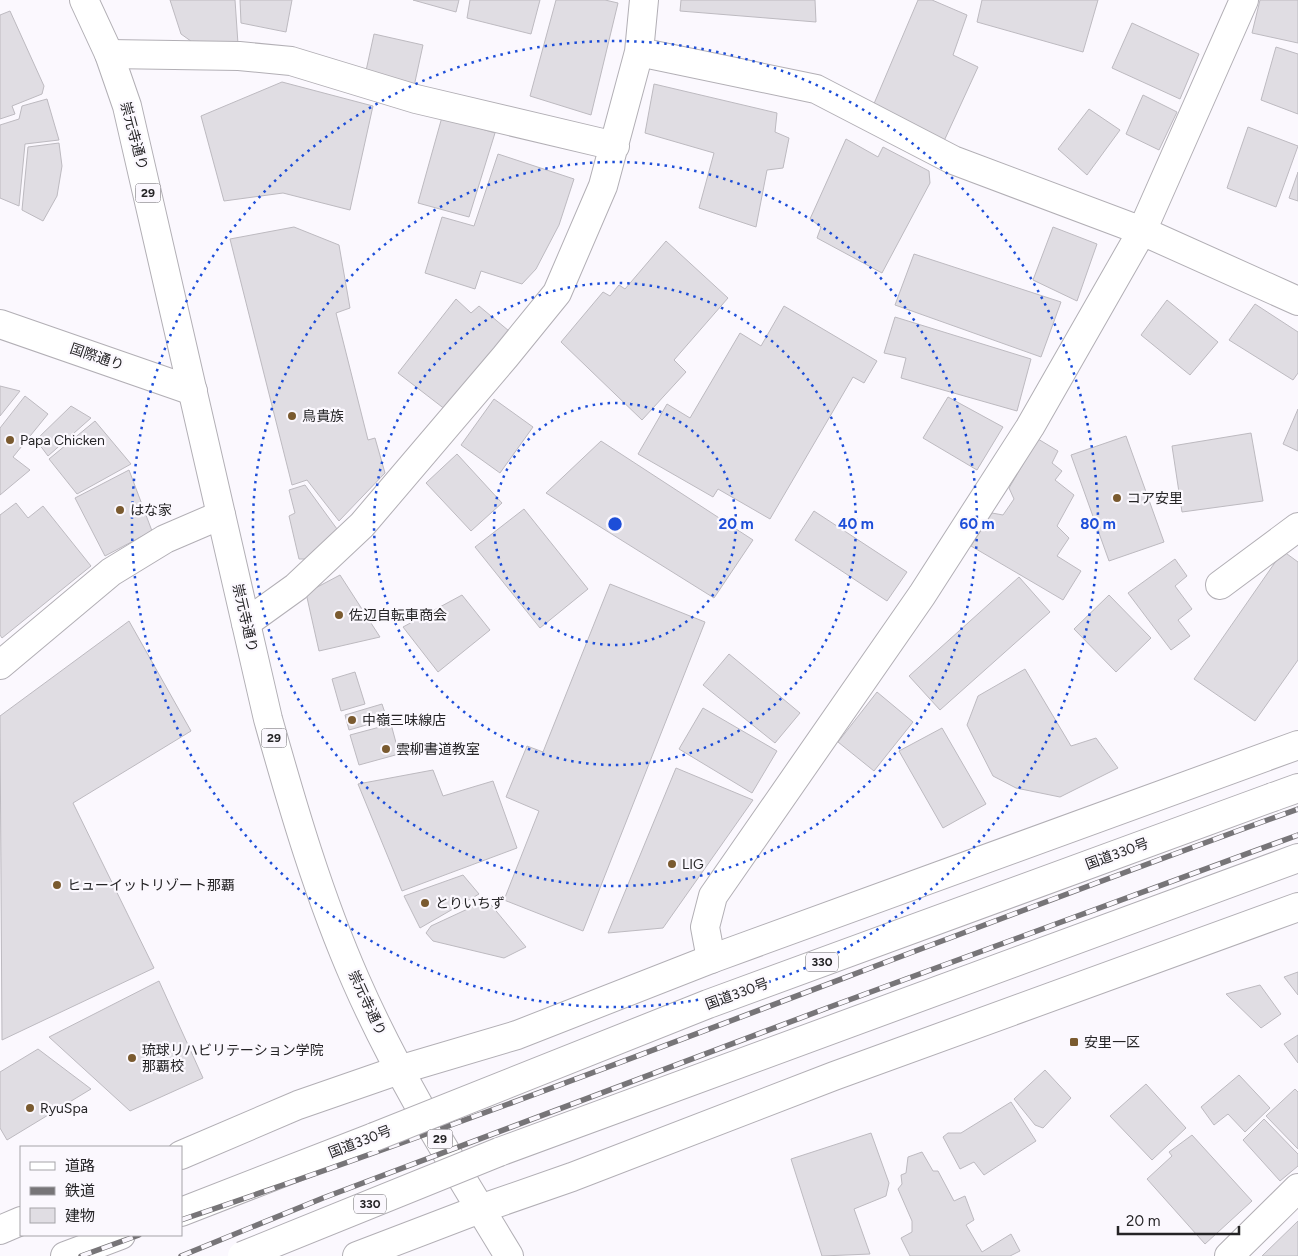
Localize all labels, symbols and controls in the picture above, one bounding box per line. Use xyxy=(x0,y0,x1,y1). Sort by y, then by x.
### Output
street label: 崇元寺通り xyxy=(117,100,151,172)
road number: 29 xyxy=(136,184,160,202)
street label: 国際通り xyxy=(68,340,126,374)
place label: 鳥貴族 xyxy=(302,408,344,425)
marker: 鳥貴族 xyxy=(286,410,298,422)
place label: Papa Chicken xyxy=(20,432,105,449)
marker: Papa Chicken xyxy=(4,434,16,446)
place label: コア安里 xyxy=(1127,490,1183,507)
marker: コア安里 xyxy=(1111,492,1123,504)
place label: はな家 xyxy=(130,502,172,519)
marker: はな家 xyxy=(114,504,126,516)
centre of rings xyxy=(606,515,624,533)
text: 20 m xyxy=(718,515,754,533)
text: 40 m xyxy=(838,515,874,533)
text: 60 m xyxy=(959,515,995,533)
text: 80 m xyxy=(1080,515,1116,533)
street label: 崇元寺通り xyxy=(229,582,261,654)
place label: 佐辺自転車商会 xyxy=(349,607,447,624)
marker: 佐辺自転車商会 xyxy=(333,609,345,621)
place label: 中嶺三味線店 xyxy=(362,712,446,729)
marker: 中嶺三味線店 xyxy=(346,714,358,726)
road number: 29 xyxy=(262,728,286,748)
place label: 雲柳書道教室 xyxy=(396,741,480,758)
marker: 雲柳書道教室 xyxy=(380,743,392,755)
street label: 国道330号 xyxy=(1083,835,1151,873)
place label: LIG xyxy=(682,856,704,873)
marker: LIG xyxy=(666,858,678,870)
place label: ヒューイットリゾート那覇 xyxy=(67,877,235,894)
marker: ヒューイットリゾート那覇 xyxy=(51,879,63,891)
place label: とりいちず xyxy=(435,895,505,912)
marker: とりいちず xyxy=(419,897,431,909)
road number: 330 xyxy=(806,952,838,972)
street label: 崇元寺通り xyxy=(345,968,389,1038)
street label: 国道330号 xyxy=(703,975,771,1013)
place label: 安里一区 xyxy=(1084,1034,1140,1051)
marker: 安里一区 xyxy=(1068,1036,1080,1048)
place label: 琉球リハビリテーション学院 那覇校 xyxy=(142,1042,324,1075)
marker: 琉球リハビリテーション学院 那覇校 xyxy=(126,1052,138,1064)
place label: RyuSpa xyxy=(40,1100,88,1117)
marker: RyuSpa xyxy=(24,1102,36,1114)
street label: 国道330号 xyxy=(326,1122,394,1162)
road number: 29 xyxy=(428,1130,452,1148)
legend xyxy=(20,1146,182,1236)
text: 道路 xyxy=(65,1157,95,1175)
text: 鉄道 xyxy=(65,1182,95,1200)
road number: 330 xyxy=(354,1194,386,1214)
scale bar xyxy=(1118,1204,1239,1236)
text: 建物 xyxy=(65,1207,95,1225)
text: 20 m xyxy=(1126,1212,1160,1230)

